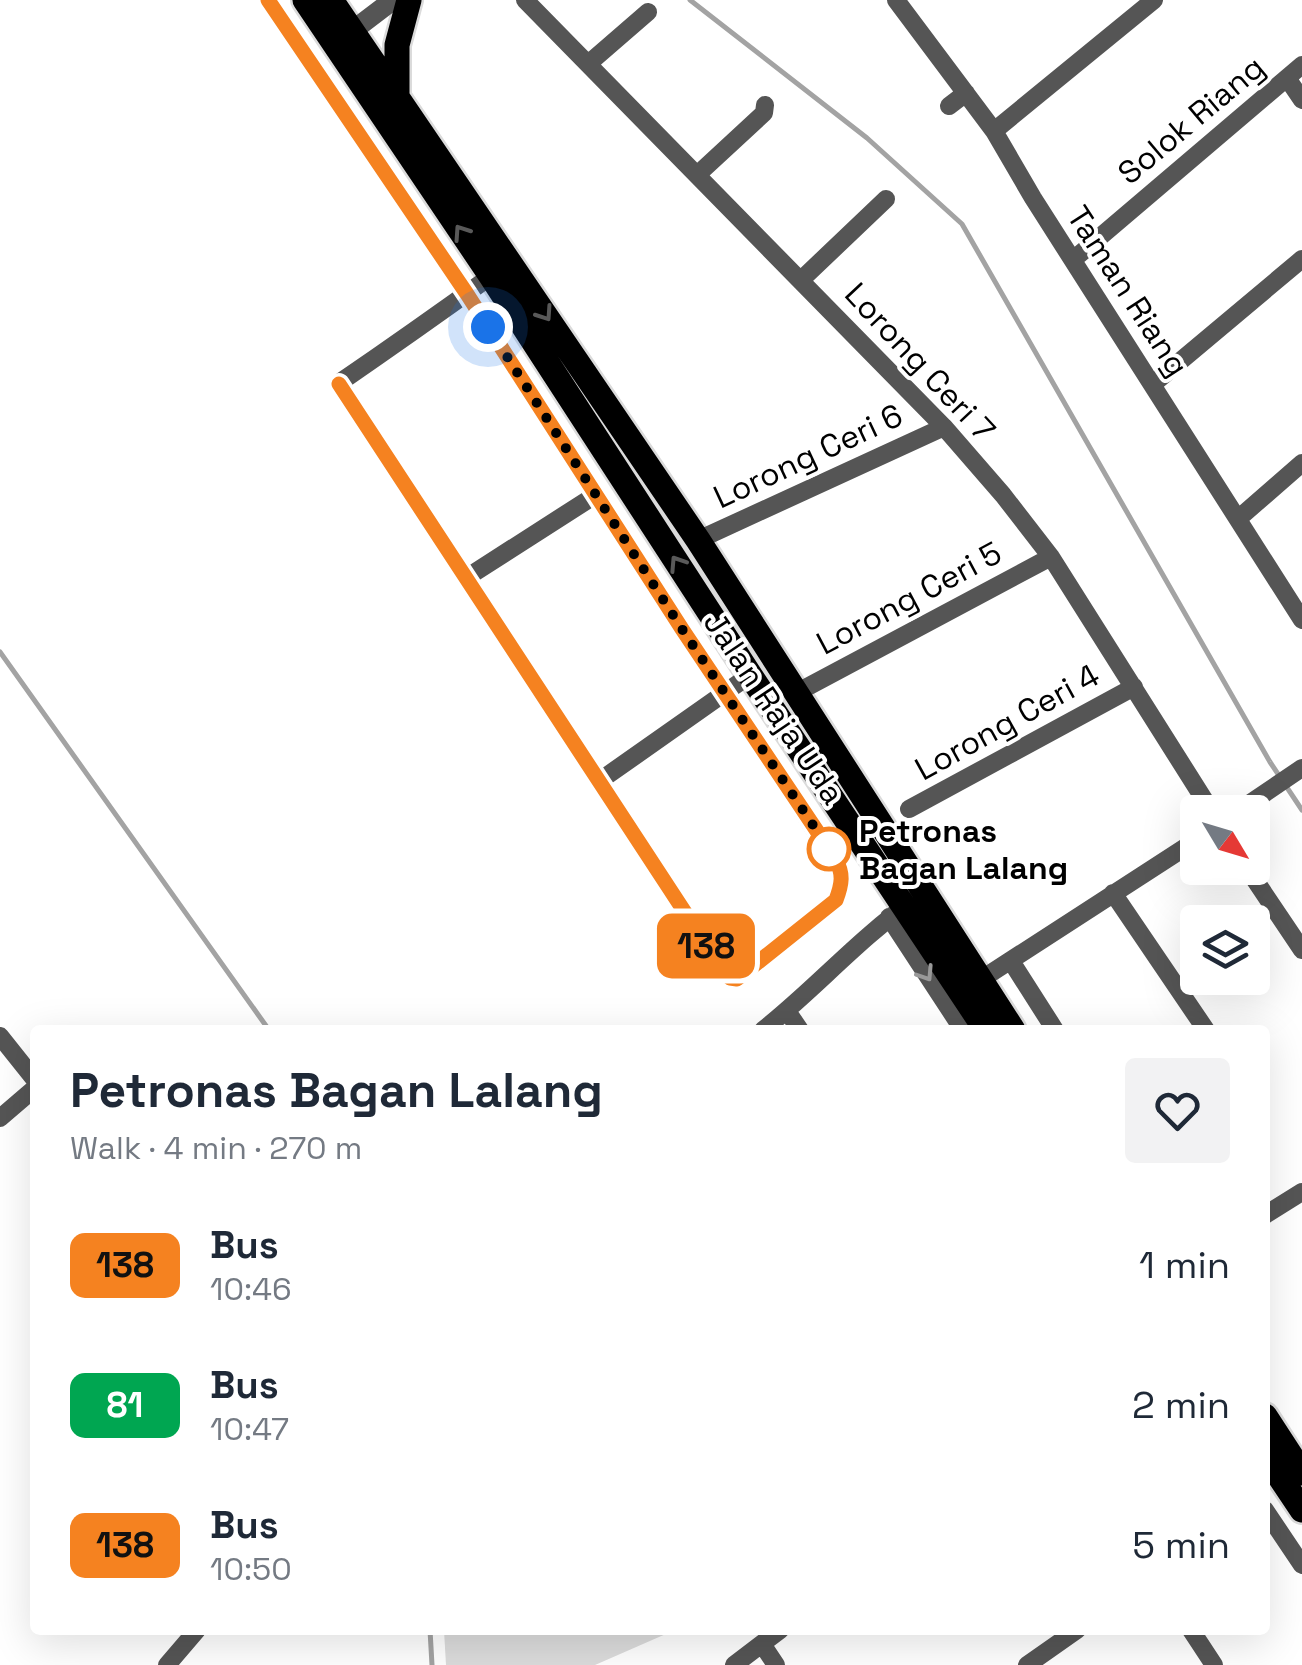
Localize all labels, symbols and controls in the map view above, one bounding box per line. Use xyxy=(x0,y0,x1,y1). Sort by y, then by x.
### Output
street label: Solok Riang xyxy=(1110,47,1272,193)
street label: Taman Riang xyxy=(1058,198,1198,384)
one-way arrow xyxy=(455,225,473,244)
street label: Lorong Ceri 7 xyxy=(836,274,1004,450)
your location xyxy=(463,302,513,352)
one-way arrow xyxy=(533,303,551,322)
street label: Lorong Ceri 6 xyxy=(707,395,909,517)
street label: Lorong Ceri 5 xyxy=(810,533,1008,663)
one-way arrow xyxy=(671,555,690,573)
street label: Jalan Raja Uda xyxy=(695,604,853,812)
street label: Lorong Ceri 4 xyxy=(908,655,1106,789)
north arrow xyxy=(1180,795,1270,885)
map controls xyxy=(1180,795,1270,995)
place label: Petronas Bagan Lalang xyxy=(859,811,1068,888)
marker: Petronas Bagan Lalang xyxy=(808,828,850,870)
button: layers xyxy=(1180,905,1270,995)
line badge: 138 xyxy=(648,914,764,978)
text: 138 xyxy=(677,924,735,968)
one-way arrow xyxy=(913,963,932,981)
button: heart xyxy=(1125,1058,1230,1163)
text: Petronas Bagan Lalang xyxy=(70,1060,603,1121)
text: Walk · 4 min · 270 m xyxy=(70,1128,362,1168)
text: Bus xyxy=(210,1221,279,1269)
text: 1 min xyxy=(1139,1241,1230,1289)
text: 138 xyxy=(96,1243,154,1287)
text: 10:46 xyxy=(210,1269,292,1309)
text: Bus xyxy=(210,1361,279,1409)
text: 2 min xyxy=(1132,1381,1230,1429)
text: 81 xyxy=(107,1383,143,1427)
text: 10:47 xyxy=(210,1409,289,1449)
text: Bus xyxy=(210,1501,279,1549)
text: 5 min xyxy=(1132,1521,1230,1569)
text: 138 xyxy=(96,1523,154,1567)
text: 10:50 xyxy=(210,1549,292,1589)

